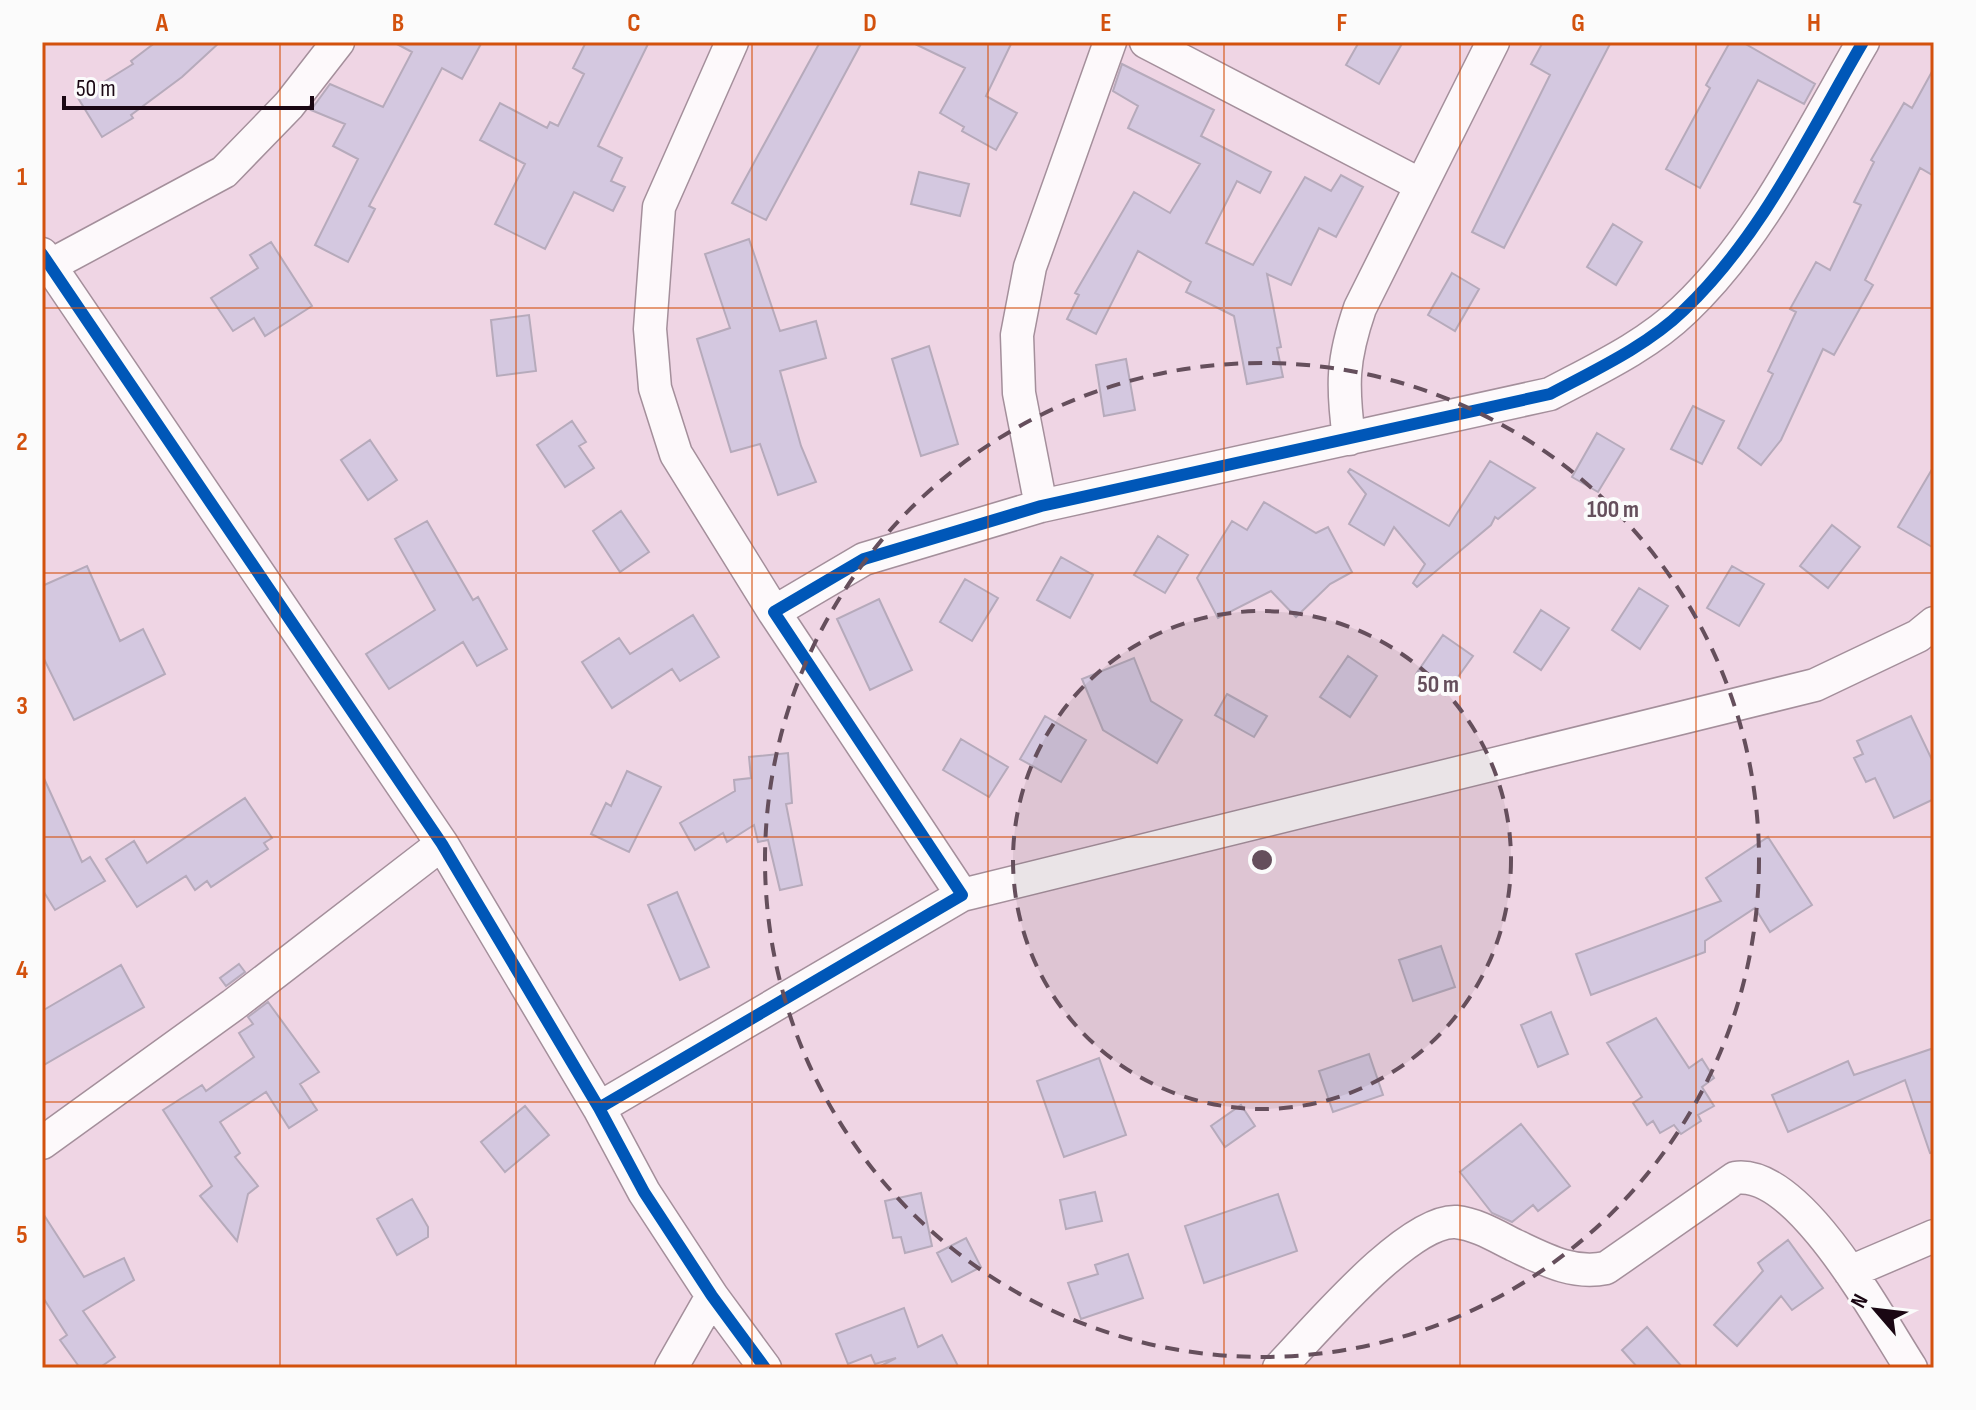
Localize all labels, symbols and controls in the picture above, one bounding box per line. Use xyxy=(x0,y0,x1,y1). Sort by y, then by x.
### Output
text: A xyxy=(155,8,169,39)
text: B xyxy=(392,8,404,39)
text: C xyxy=(627,8,641,39)
text: D xyxy=(863,8,877,39)
text: E xyxy=(1100,8,1112,39)
text: F xyxy=(1337,8,1348,39)
text: G xyxy=(1571,8,1585,39)
text: H xyxy=(1807,8,1821,39)
scale bar xyxy=(64,60,312,110)
text: 50 m xyxy=(76,74,116,103)
text: 1 xyxy=(17,162,27,193)
text: 2 xyxy=(16,427,28,458)
text: 100 m xyxy=(1587,495,1639,524)
text: 50 m xyxy=(1417,670,1459,699)
text: 3 xyxy=(16,691,28,722)
centre of rings xyxy=(1248,846,1276,874)
text: 4 xyxy=(16,955,28,986)
text: 5 xyxy=(16,1220,28,1251)
north arrow xyxy=(1836,1270,1916,1350)
text: N xyxy=(1845,1290,1874,1313)

